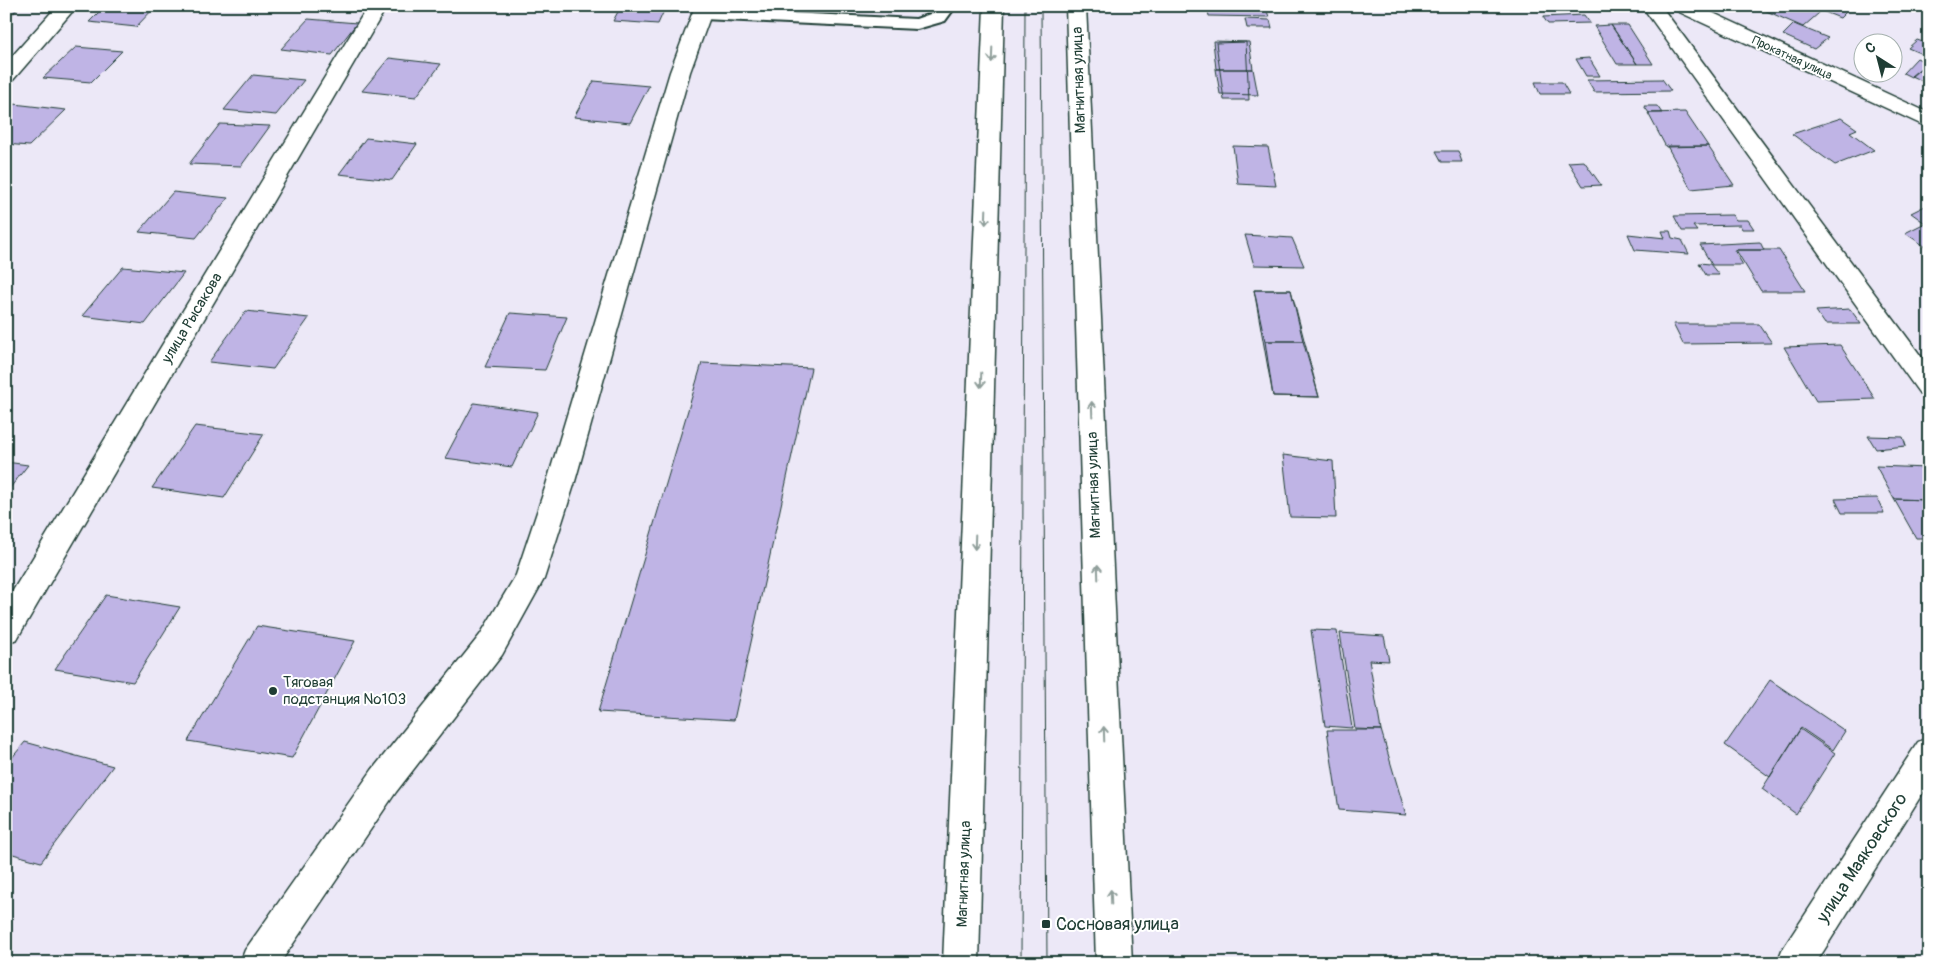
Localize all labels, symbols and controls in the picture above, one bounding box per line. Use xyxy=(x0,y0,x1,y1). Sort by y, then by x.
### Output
street label: Магнитная улица xyxy=(1068,26,1090,134)
north arrow xyxy=(1852,32,1902,82)
street label: Прокатная улица xyxy=(1749,33,1835,83)
text: С xyxy=(1862,38,1879,57)
one-way arrow xyxy=(987,46,997,63)
one-way arrow xyxy=(982,209,991,225)
street label: улица Рысакова xyxy=(157,269,227,368)
one-way arrow xyxy=(976,372,985,388)
one-way arrow xyxy=(1087,402,1096,418)
street label: Магнитная улица xyxy=(1083,431,1105,539)
one-way arrow xyxy=(971,534,980,550)
one-way arrow xyxy=(1093,564,1103,580)
place label: Тяговая подстанция №103 xyxy=(283,673,406,709)
marker: Тяговая подстанция №103 xyxy=(267,685,279,697)
one-way arrow xyxy=(1100,726,1109,742)
street label: улица Маяковского xyxy=(1811,788,1913,928)
street label: Магнитная улица xyxy=(953,820,975,928)
one-way arrow xyxy=(1106,889,1116,905)
place label: Сосновая улица xyxy=(1056,913,1179,936)
marker: Сосновая улица xyxy=(1040,918,1052,930)

